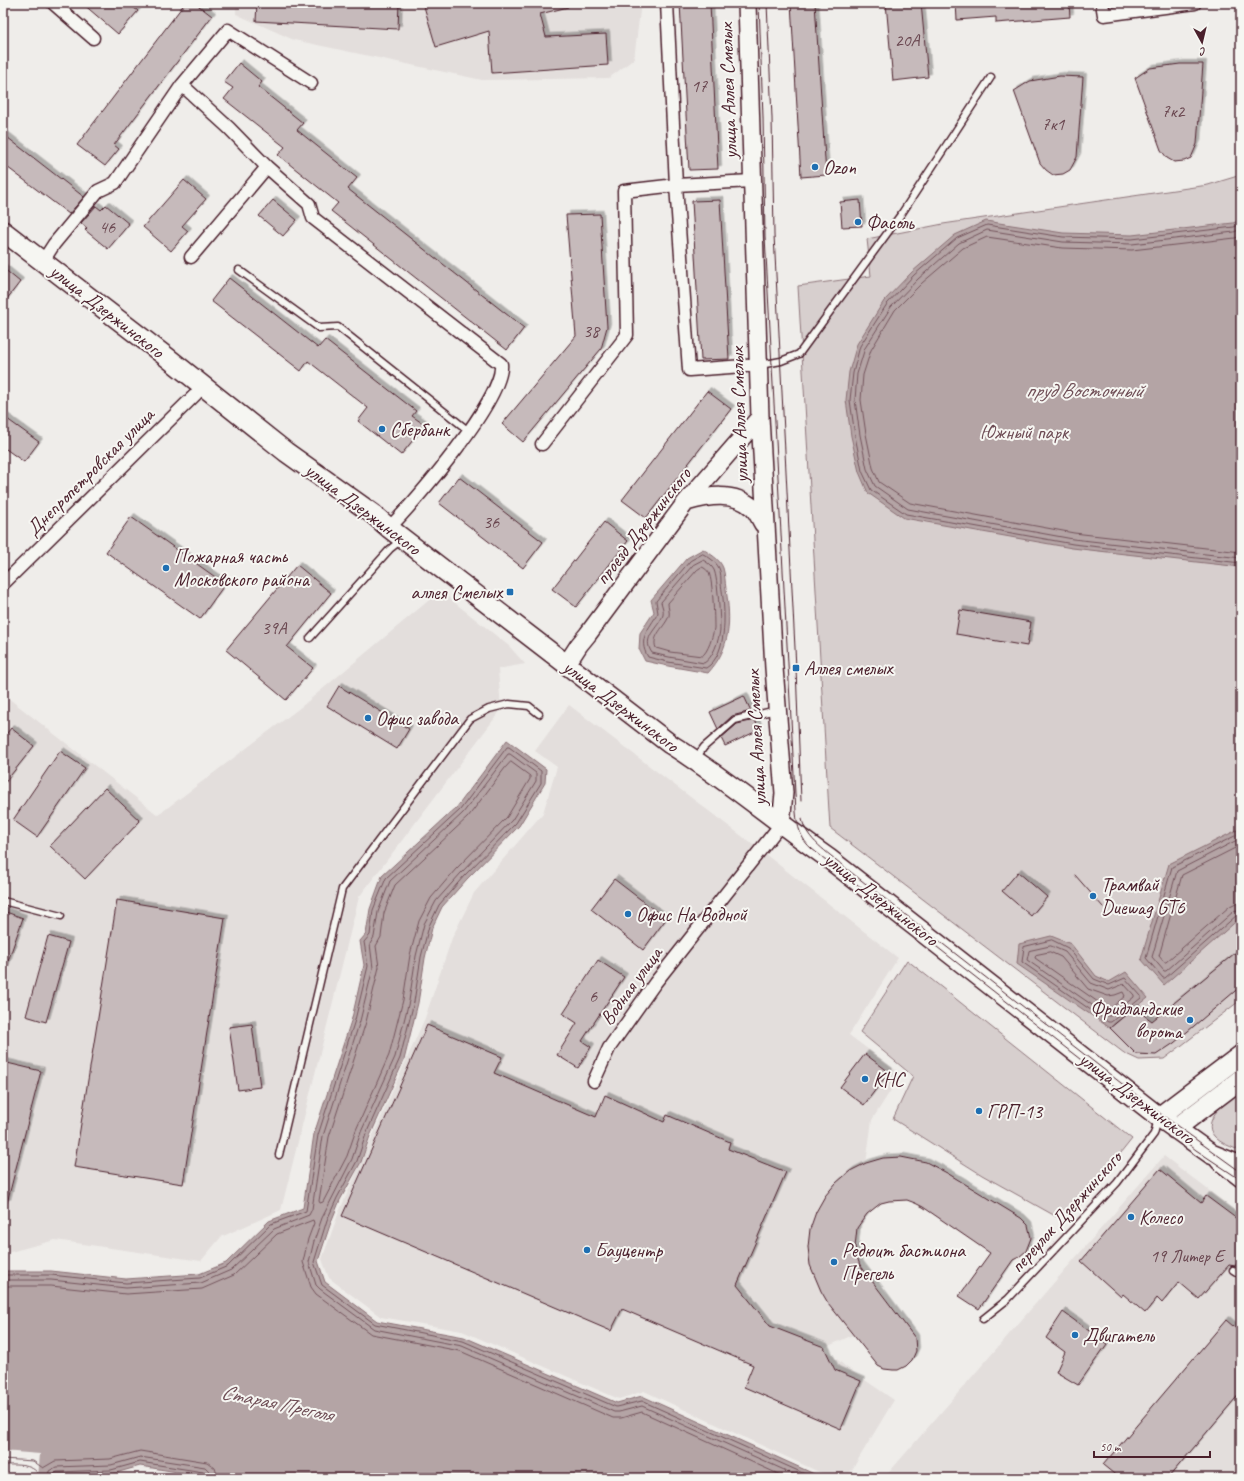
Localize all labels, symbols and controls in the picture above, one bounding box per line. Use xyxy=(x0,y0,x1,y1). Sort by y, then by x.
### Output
street label: улица Аллея Смелых xyxy=(713,20,743,160)
north arrow xyxy=(1182,22,1222,62)
house number: 20А xyxy=(894,29,921,51)
text: С xyxy=(1198,45,1207,59)
house number: 17 xyxy=(691,75,708,97)
house number: 7к2 xyxy=(1162,100,1186,122)
house number: 7к1 xyxy=(1042,113,1065,135)
place label: Ozon xyxy=(823,155,857,180)
marker: Ozon xyxy=(810,162,820,172)
place label: Фасоль xyxy=(866,210,915,235)
house number: 46 xyxy=(99,216,116,238)
marker: Фасоль xyxy=(853,217,863,227)
street label: улица Дзержинского xyxy=(44,258,170,364)
house number: 38 xyxy=(583,320,601,342)
street label: улица Аллея Смелых xyxy=(724,344,754,484)
water label: пруд Восточный xyxy=(1026,377,1147,403)
street label: Днепропетровская улица xyxy=(21,401,161,541)
place label: Сбербанк xyxy=(390,417,451,442)
park label: Южный парк xyxy=(980,420,1070,445)
marker: Сбербанк xyxy=(377,424,387,434)
street label: улица Дзержинского xyxy=(299,457,427,561)
street label: проезд Дзержинского xyxy=(589,462,697,590)
house number: 36 xyxy=(483,511,500,533)
place label: Пожарная часть Московского района xyxy=(174,544,311,592)
marker: Пожарная часть Московского района xyxy=(161,563,171,573)
place label: аллея Смелых xyxy=(411,580,504,605)
marker: аллея Смелых xyxy=(505,587,515,597)
house number: 39А xyxy=(261,617,288,639)
street label: улица Дзержинского xyxy=(557,654,685,758)
place label: Аллея смелых xyxy=(804,656,895,681)
marker: Аллея смелых xyxy=(791,663,801,673)
street label: улица Аллея Смелых xyxy=(740,667,772,808)
place label: Офис завода xyxy=(376,706,459,731)
marker: Офис завода xyxy=(363,713,373,723)
street label: улица Дзержинского xyxy=(818,846,944,952)
place label: Трамвай Duewag GT6 xyxy=(1101,872,1186,920)
marker: Трамвай Duewag GT6 xyxy=(1088,891,1098,901)
place label: Офис На Водной xyxy=(636,902,749,927)
marker: Офис На Водной xyxy=(623,909,633,919)
street label: Водная улица xyxy=(594,941,669,1030)
house number: 6 xyxy=(589,985,598,1007)
place label: Фридландские ворота xyxy=(1090,996,1184,1044)
marker: Фридландские ворота xyxy=(1185,1015,1195,1025)
street label: улица Дзержинского xyxy=(1073,1046,1201,1150)
place label: КНС xyxy=(873,1067,906,1092)
marker: КНС xyxy=(860,1074,870,1084)
place label: ГРП-13 xyxy=(987,1099,1044,1124)
marker: ГРП-13 xyxy=(974,1106,984,1116)
street label: переулок Дзержинского xyxy=(1005,1144,1129,1278)
place label: Колесо xyxy=(1139,1205,1183,1230)
marker: Колесо xyxy=(1126,1212,1136,1222)
place label: Бауцентр xyxy=(595,1238,664,1263)
place label: Редюит бастиона Прегель xyxy=(842,1238,966,1286)
marker: Бауцентр xyxy=(582,1245,592,1255)
house number: 19 Литер Е xyxy=(1150,1245,1226,1267)
marker: Редюит бастиона Прегель xyxy=(829,1257,839,1267)
place label: Двигатель xyxy=(1083,1323,1156,1348)
marker: Двигатель xyxy=(1070,1330,1080,1340)
water label: Старая Преголя xyxy=(219,1379,339,1428)
scale bar xyxy=(1094,1433,1210,1459)
text: 50 m xyxy=(1100,1439,1122,1455)

